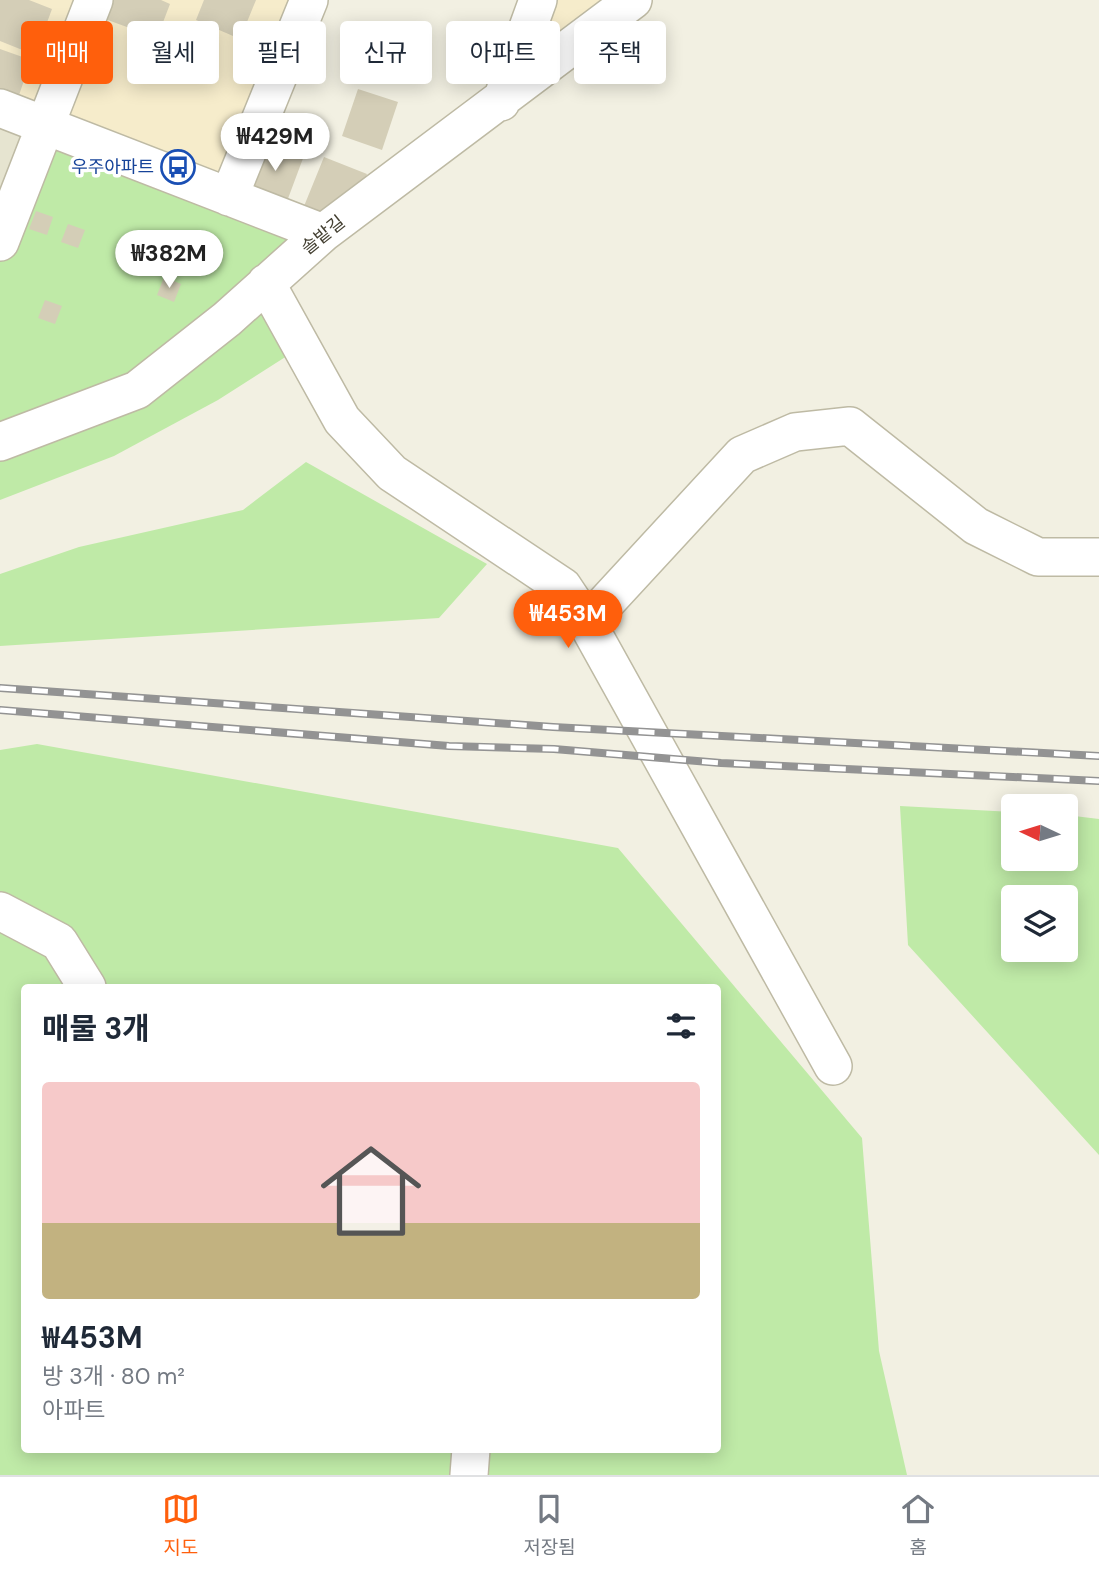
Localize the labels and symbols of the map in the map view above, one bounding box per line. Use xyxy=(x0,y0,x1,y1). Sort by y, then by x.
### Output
pin: ₩429M xyxy=(226,114,324,173)
bus stop icon: 우주아파트 xyxy=(159,148,197,186)
place label: 우주아파트 xyxy=(71,155,154,179)
street label: 솔밭길 xyxy=(296,210,350,260)
pin: ₩382M xyxy=(120,230,218,290)
pin: ₩453M xyxy=(519,590,617,650)
north arrow xyxy=(1001,794,1078,872)

